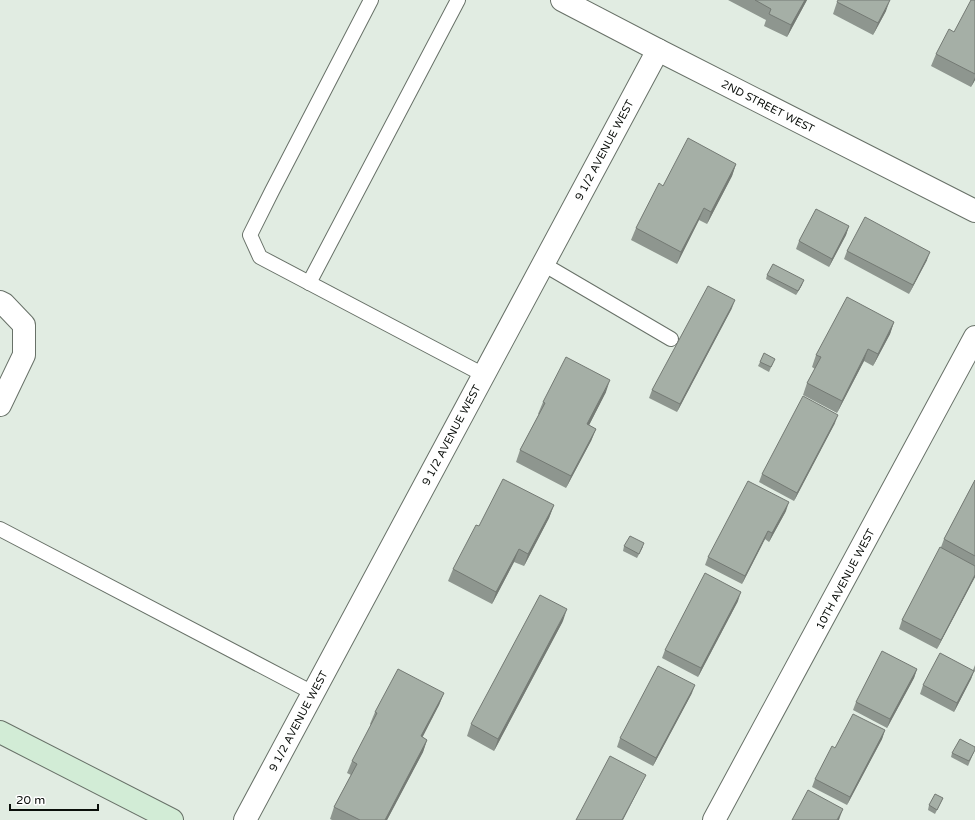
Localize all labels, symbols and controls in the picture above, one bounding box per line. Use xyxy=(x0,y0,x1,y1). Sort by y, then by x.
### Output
street label: 2ND STREET WEST xyxy=(719,77,817,136)
street label: 9 1/2 AVENUE WEST xyxy=(572,97,637,203)
street label: 9 1/2 AVENUE WEST xyxy=(419,382,484,488)
street label: 10TH AVENUE WEST xyxy=(813,526,878,632)
street label: 9 1/2 AVENUE WEST xyxy=(266,668,331,774)
scale bar xyxy=(10,786,98,812)
text: 20 m xyxy=(16,793,45,807)

